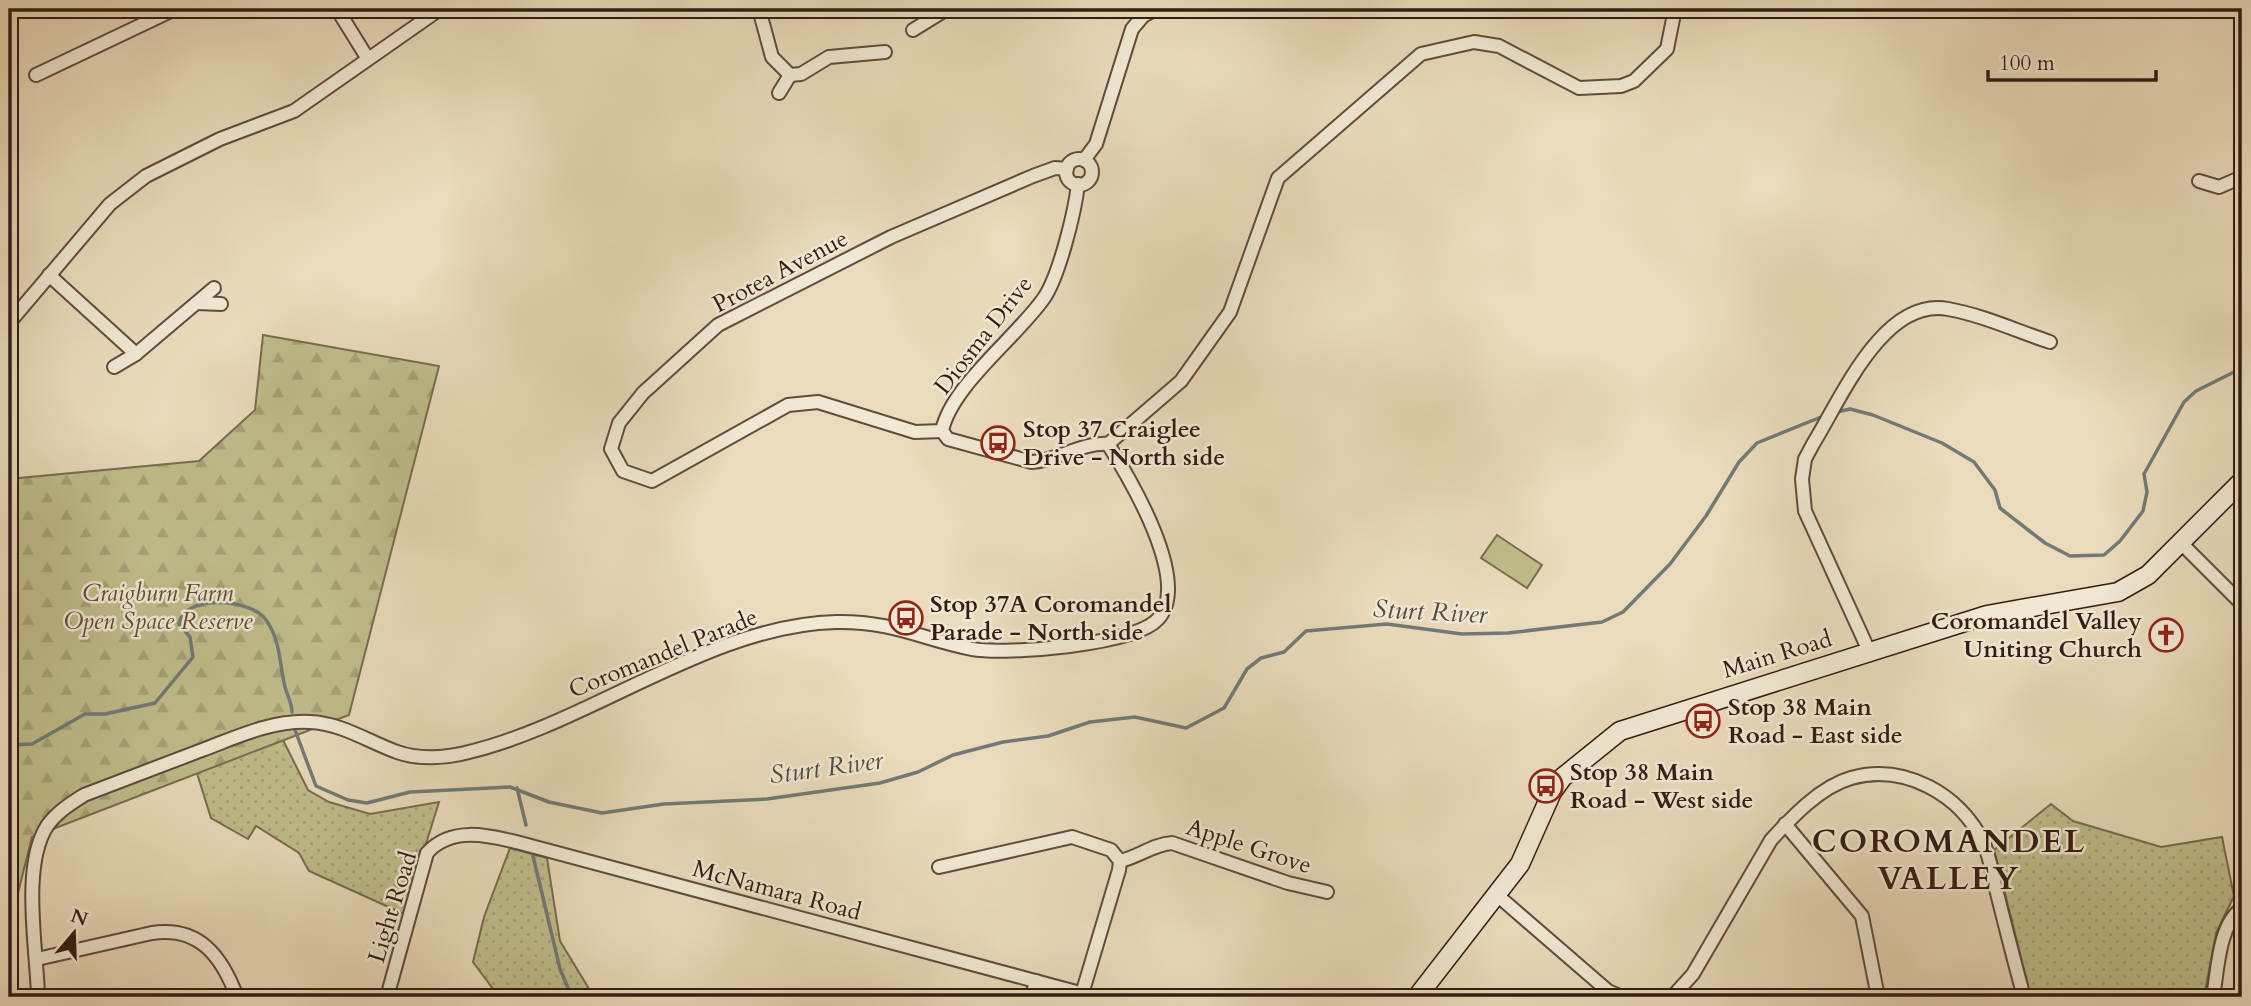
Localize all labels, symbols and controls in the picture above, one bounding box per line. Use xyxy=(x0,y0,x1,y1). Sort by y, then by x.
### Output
scale bar xyxy=(1988,38,2156,82)
text: 100 m xyxy=(1999,49,2055,78)
street label: Protea Avenue xyxy=(707,222,854,321)
street label: Diosma Drive xyxy=(927,269,1040,402)
place label: Stop 37 Craiglee Drive - North side xyxy=(1023,413,1225,474)
bus stop icon: Stop 37 Craiglee Drive - North side xyxy=(979,424,1017,462)
park label: Craigburn Farm Open Space Reserve xyxy=(63,577,253,638)
place label: Stop 37A Coromandel Parade - North side xyxy=(930,588,1172,649)
water label: Sturt River xyxy=(1372,591,1489,632)
bus stop icon: Stop 37A Coromandel Parade - North side xyxy=(887,599,925,637)
street label: Coromandel Parade xyxy=(564,601,763,706)
place label: Coromandel Valley Uniting Church xyxy=(1931,605,2142,666)
church icon: Coromandel Valley Uniting Church xyxy=(2147,616,2185,654)
street label: Main Road xyxy=(1719,622,1836,687)
place label: Stop 38 Main Road - East side xyxy=(1728,691,1903,752)
bus stop icon: Stop 38 Main Road - East side xyxy=(1684,702,1722,740)
water label: Sturt River xyxy=(767,742,887,793)
place label: Stop 38 Main Road - West side xyxy=(1570,756,1754,817)
bus stop icon: Stop 38 Main Road - West side xyxy=(1527,767,1565,805)
street label: Apple Grove xyxy=(1182,811,1316,882)
district label: COROMANDEL VALLEY xyxy=(1812,820,2086,901)
street label: Light Road xyxy=(360,847,425,967)
street label: McNamara Road xyxy=(689,852,865,929)
north arrow xyxy=(38,898,108,968)
text: N xyxy=(67,903,92,933)

